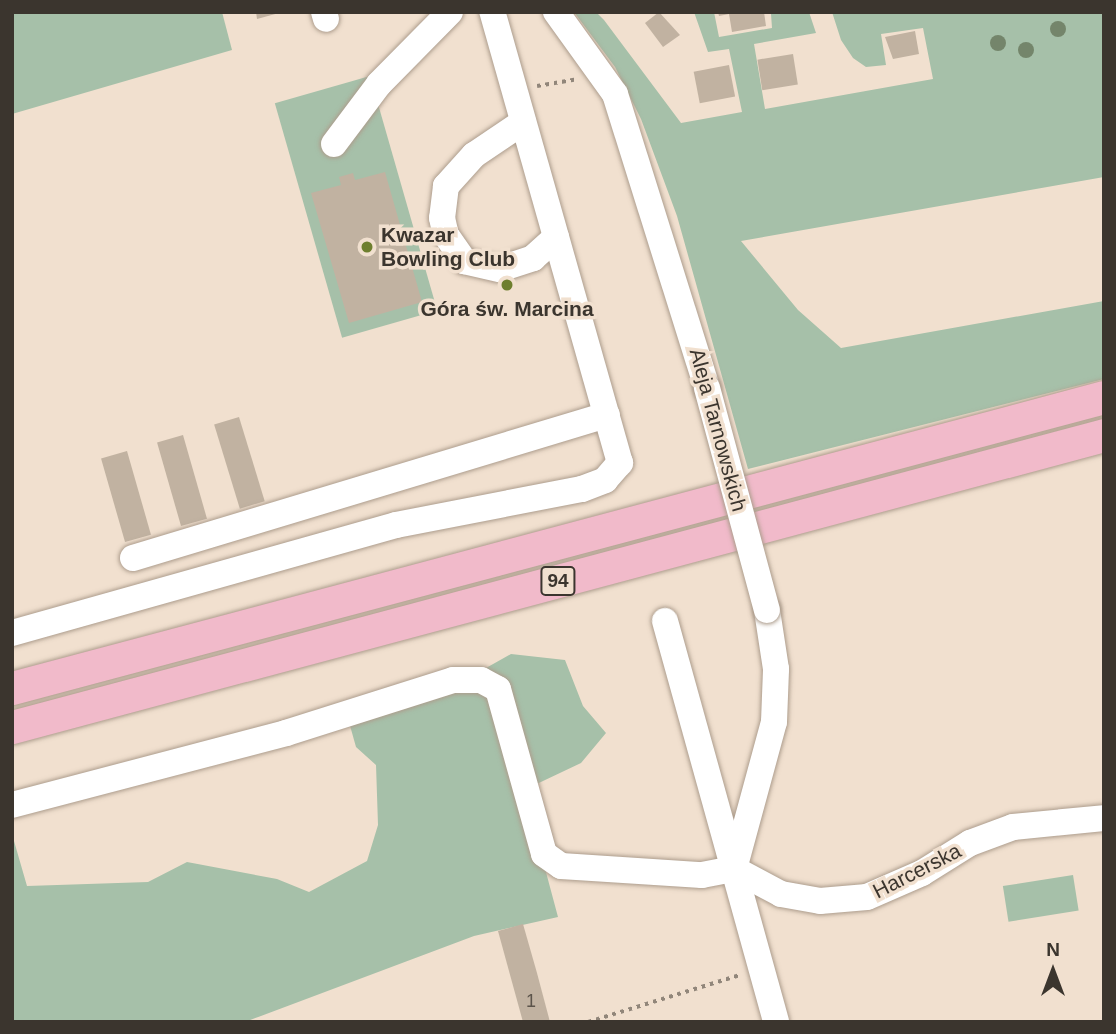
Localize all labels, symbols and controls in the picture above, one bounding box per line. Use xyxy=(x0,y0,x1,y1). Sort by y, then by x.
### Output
place label: Kwazar Bowling Club xyxy=(381,222,515,272)
marker: Kwazar Bowling Club xyxy=(359,239,375,255)
marker: Góra św. Marcina xyxy=(499,277,515,293)
place label: Góra św. Marcina xyxy=(420,296,594,322)
street label: Aleja Tarnowskich xyxy=(684,346,752,514)
road number: 94 xyxy=(539,566,577,596)
street label: Harcerska xyxy=(869,838,965,904)
north arrow xyxy=(1018,936,1088,1006)
text: N xyxy=(1046,939,1060,960)
house number: 1 xyxy=(526,990,536,1012)

